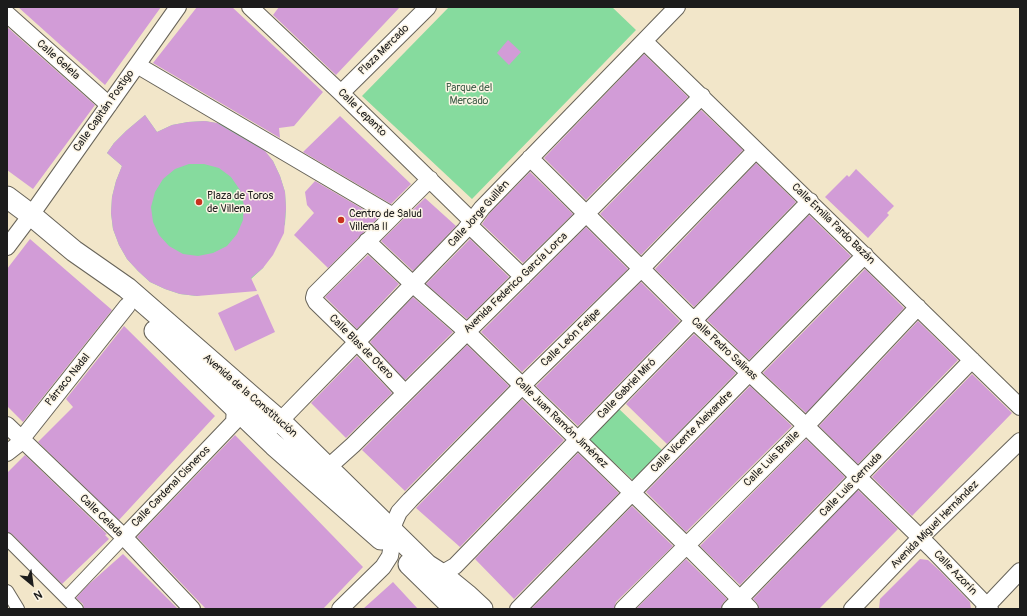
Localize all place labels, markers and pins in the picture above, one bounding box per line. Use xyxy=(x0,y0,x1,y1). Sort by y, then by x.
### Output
place label: Plaza de Toros de Villena xyxy=(207,189,273,215)
marker: Plaza de Toros de Villena xyxy=(194,197,204,207)
place label: Centro de Salud Villena II xyxy=(349,207,422,233)
marker: Centro de Salud Villena II xyxy=(336,215,346,225)

